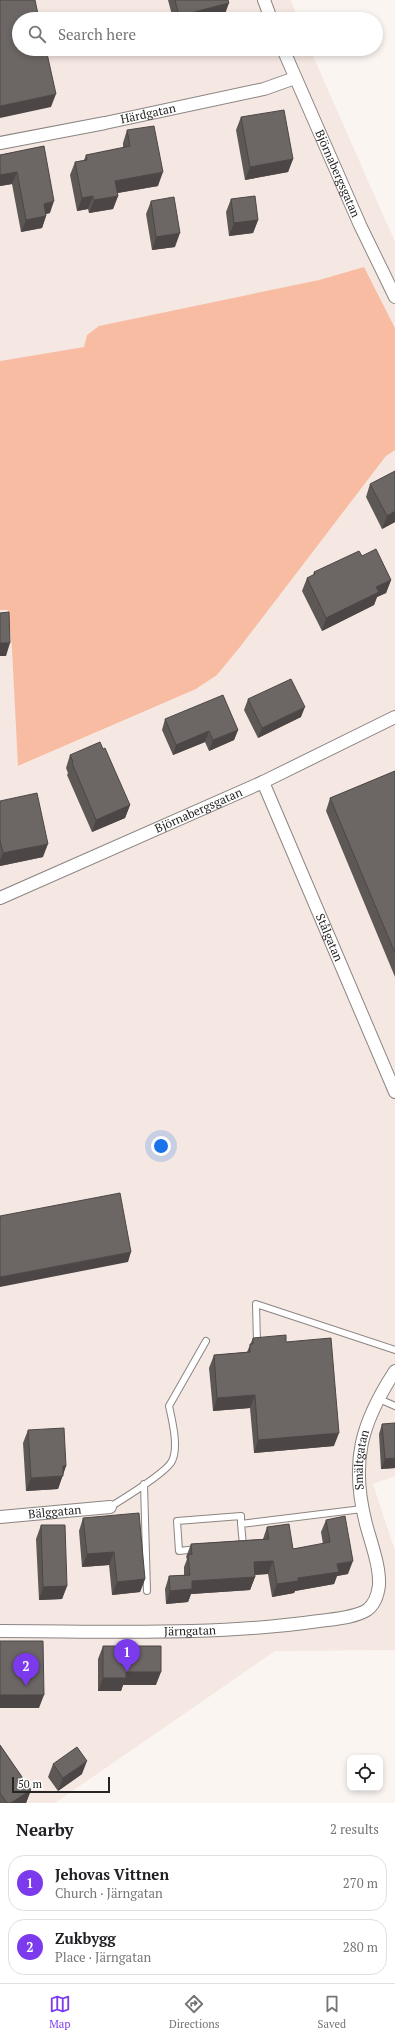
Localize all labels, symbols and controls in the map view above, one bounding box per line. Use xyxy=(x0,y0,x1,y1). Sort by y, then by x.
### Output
search box xyxy=(12,12,383,56)
icon: search xyxy=(26,23,48,45)
text: Search here xyxy=(58,24,136,44)
street label: Härdgatan xyxy=(119,100,177,126)
street label: Björnabergsgatan xyxy=(312,127,364,219)
street label: Björnabergsgatan xyxy=(152,784,244,836)
street label: Stålgatan xyxy=(313,911,346,964)
your location xyxy=(151,1136,171,1156)
street label: Smältgatan xyxy=(351,1428,372,1491)
street label: Bälggatan xyxy=(27,1502,82,1521)
street label: Järngatan xyxy=(164,1622,216,1639)
pin: 1 xyxy=(114,1639,140,1672)
pin: 2 xyxy=(13,1653,39,1686)
map controls xyxy=(347,1755,383,1791)
button: locate xyxy=(347,1755,383,1791)
scale bar xyxy=(12,1775,110,1794)
text: 50 m xyxy=(18,1777,42,1791)
text: Nearby xyxy=(16,1818,74,1841)
text: 2 results xyxy=(330,1820,379,1838)
text: Jehovas Vittnen xyxy=(55,1864,169,1884)
text: 1 xyxy=(26,1874,34,1892)
text: 270 m xyxy=(343,1874,378,1892)
text: Church · Järngatan xyxy=(55,1884,163,1902)
text: Zukbygg xyxy=(55,1928,116,1948)
text: 2 xyxy=(26,1938,34,1956)
text: 280 m xyxy=(343,1938,378,1956)
text: Place · Järngatan xyxy=(55,1948,151,1966)
tab: Map xyxy=(49,1993,71,2031)
tab: Directions xyxy=(169,1993,220,2031)
tab: Saved xyxy=(318,1993,346,2031)

